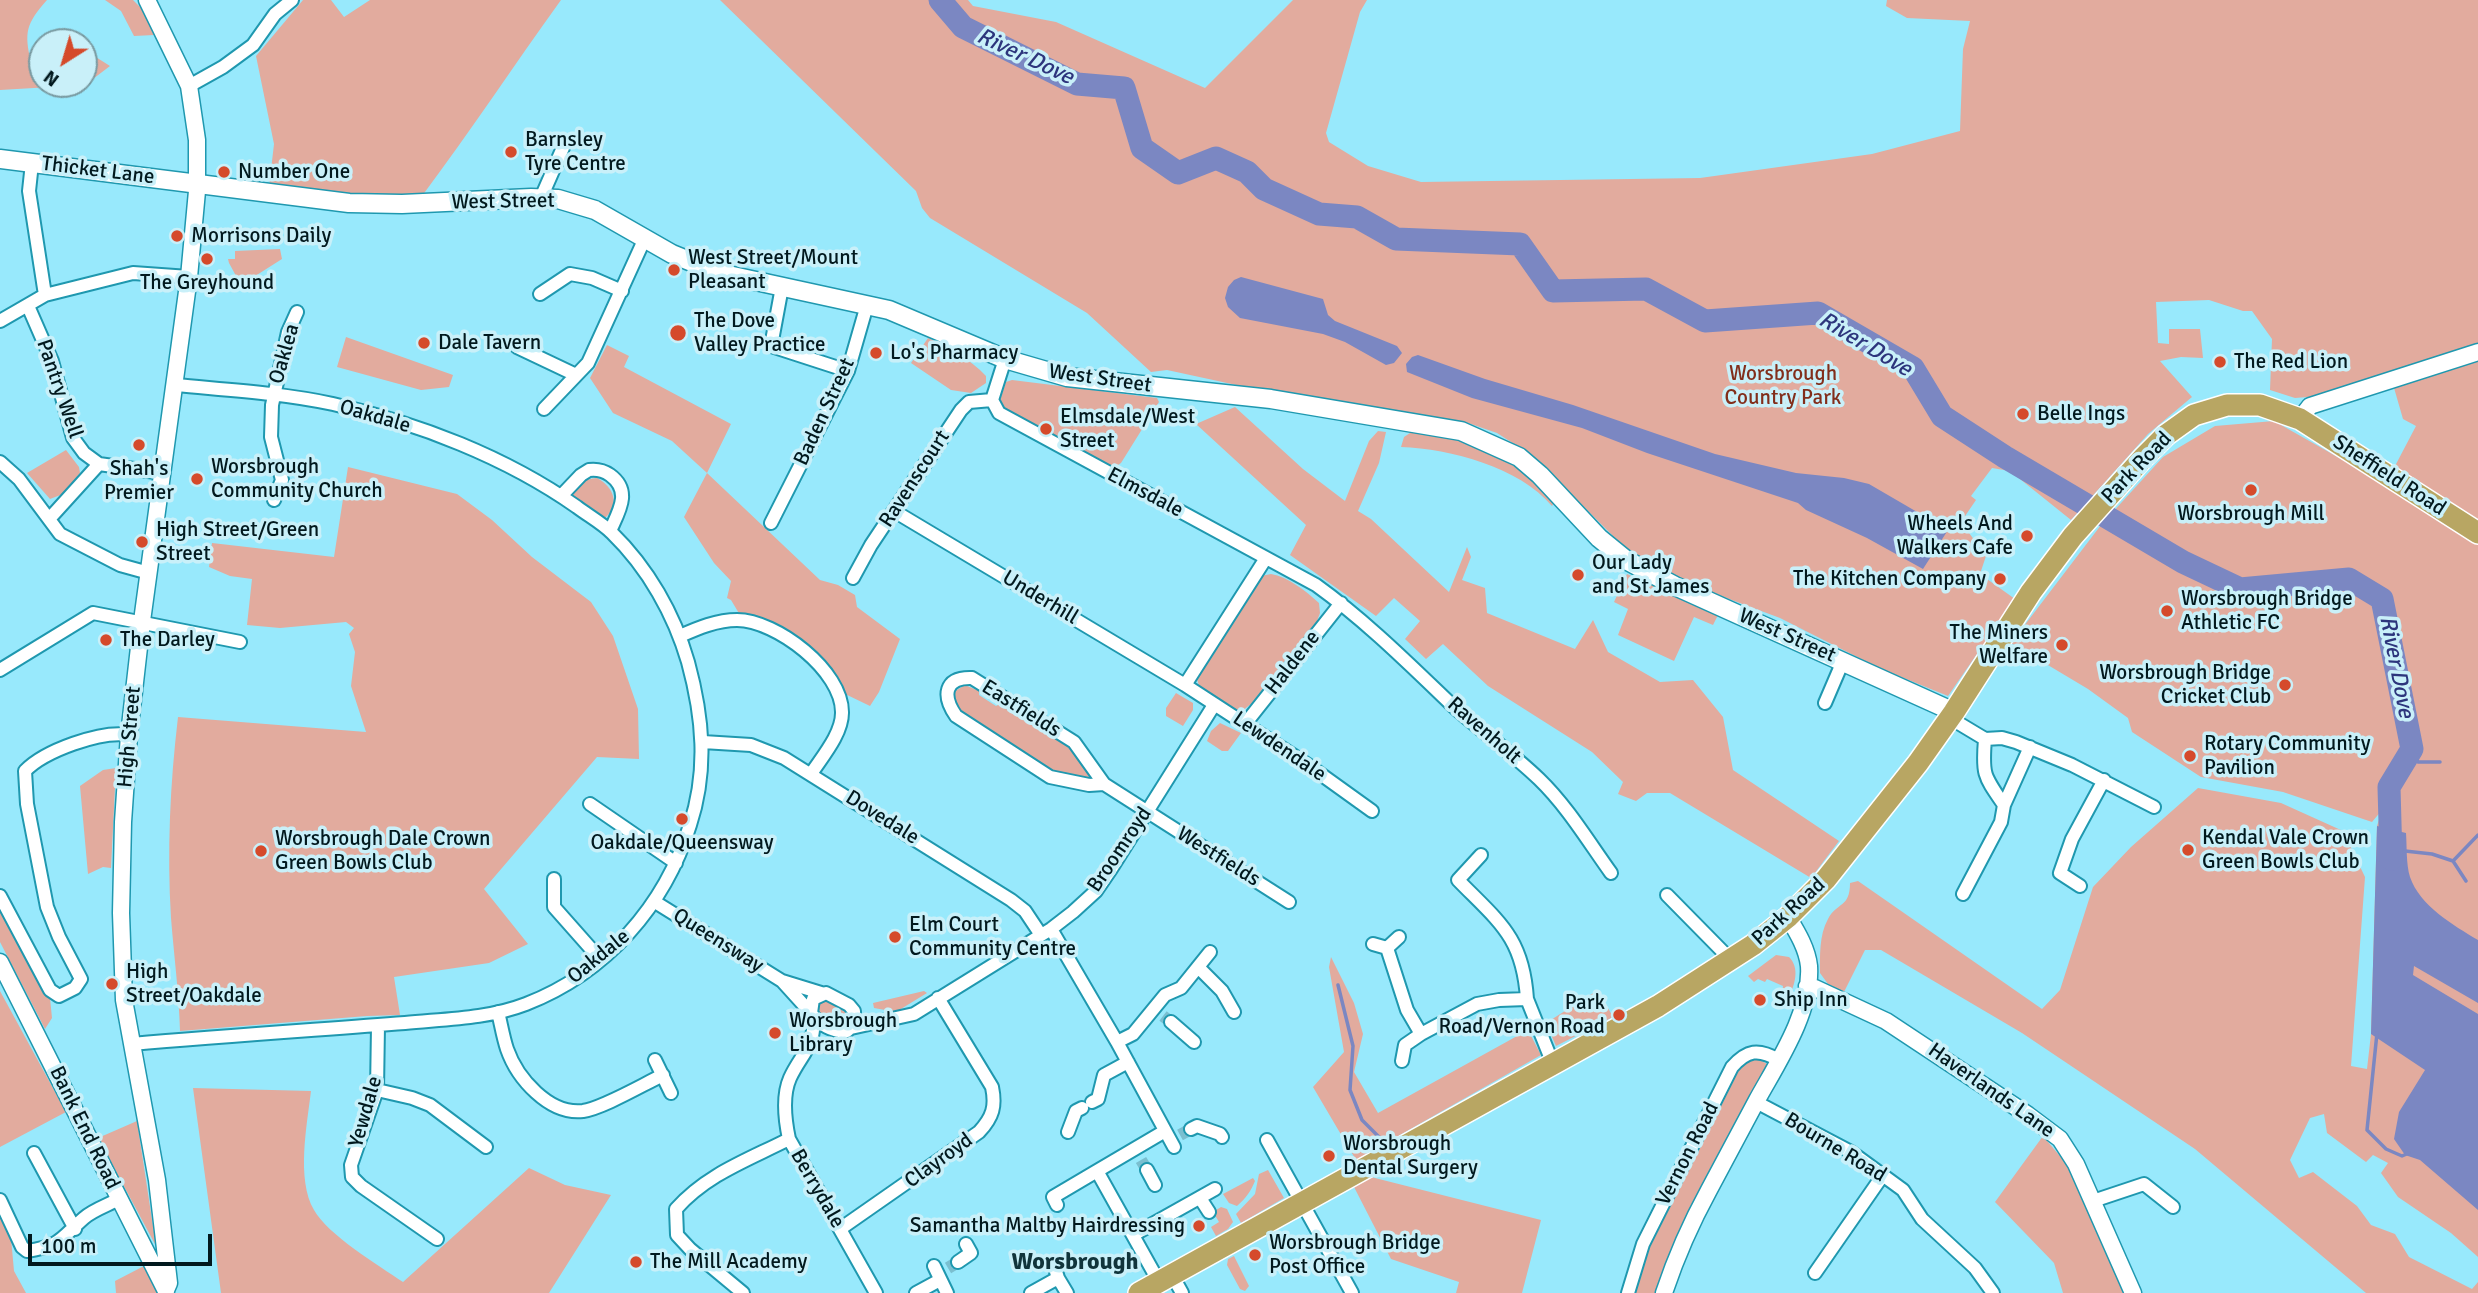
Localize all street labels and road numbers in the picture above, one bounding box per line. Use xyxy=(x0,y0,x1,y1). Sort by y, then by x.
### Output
street label: Thicket Lane xyxy=(40,152,156,190)
street label: West Street xyxy=(451,188,555,216)
street label: Oaklea xyxy=(264,321,306,387)
street label: Pantry Well xyxy=(30,336,88,442)
street label: Baden Street xyxy=(789,354,861,470)
street label: West Street xyxy=(1047,359,1153,399)
street label: Oakdale xyxy=(337,395,413,439)
street label: Ravenscourt xyxy=(874,426,956,532)
street label: Park Road xyxy=(2097,427,2177,509)
street label: Sheffield Road xyxy=(2328,430,2450,522)
street label: Elmsdale xyxy=(1103,463,1187,523)
street label: Underhill xyxy=(997,566,1083,630)
street label: West Street xyxy=(1735,603,1839,669)
street label: Haldene xyxy=(1260,626,1326,700)
street label: Eastfields xyxy=(977,675,1065,743)
street label: High Street xyxy=(113,685,147,789)
street label: Ravenholt xyxy=(1442,692,1526,770)
street label: Lewdendale xyxy=(1228,707,1330,787)
street label: Dovedale xyxy=(840,785,924,851)
street label: Broomroyd xyxy=(1082,803,1158,897)
street label: Westfields xyxy=(1172,822,1264,892)
street label: Park Road xyxy=(1747,873,1831,951)
street label: Queensway xyxy=(668,903,768,979)
street label: Oakdale xyxy=(563,924,635,990)
street label: Haverlands Lane xyxy=(1923,1038,2059,1144)
street label: Bank End Road xyxy=(43,1062,125,1194)
street label: Yewdale xyxy=(344,1073,388,1151)
street label: Vernon Road xyxy=(1651,1098,1725,1210)
street label: Bourne Road xyxy=(1779,1108,1891,1188)
street label: Clayroyd xyxy=(900,1128,978,1194)
street label: Berrydale xyxy=(784,1145,850,1233)

